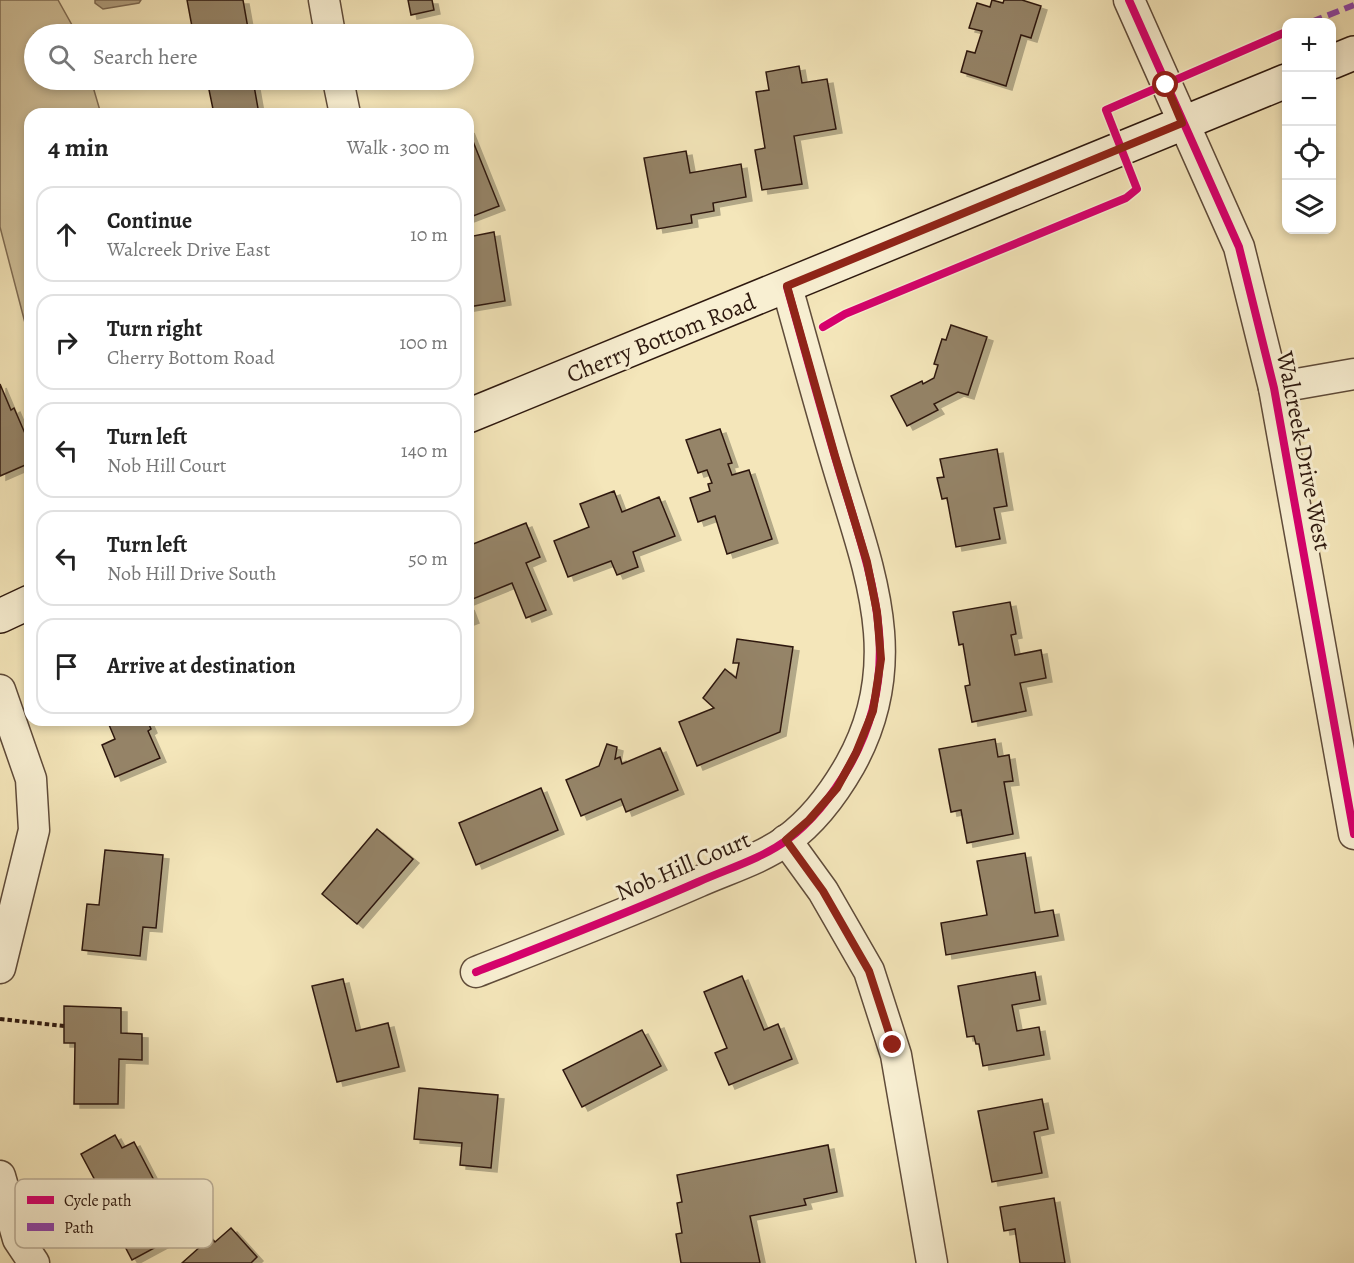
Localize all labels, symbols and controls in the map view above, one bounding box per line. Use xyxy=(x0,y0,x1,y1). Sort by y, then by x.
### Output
map controls xyxy=(1282,18,1336,234)
button: + xyxy=(1282,18,1336,72)
search box xyxy=(24,24,474,90)
icon: search xyxy=(45,41,78,74)
text: Search here xyxy=(93,42,198,72)
route start xyxy=(1152,71,1178,97)
button: − xyxy=(1282,72,1336,126)
button: locate xyxy=(1282,126,1336,180)
text: 4 min xyxy=(48,130,109,165)
text: Walk · 300 m xyxy=(347,134,450,161)
button: layers xyxy=(1282,180,1336,234)
text: Continue xyxy=(107,206,192,236)
icon: ahead xyxy=(50,218,83,251)
text: 10 m xyxy=(410,221,448,248)
text: Walcreek Drive East xyxy=(107,236,270,263)
street label: Cherry Bottom Road xyxy=(562,285,760,391)
text: Turn right xyxy=(107,314,203,344)
icon: right xyxy=(50,326,83,359)
text: 100 m xyxy=(399,329,448,356)
text: Cherry Bottom Road xyxy=(107,344,275,371)
street label: Walcreek Drive West xyxy=(1269,348,1339,553)
text: Turn left xyxy=(107,422,187,452)
icon: left xyxy=(50,434,83,467)
text: 140 m xyxy=(401,437,448,464)
text: Nob Hill Court xyxy=(107,452,226,479)
text: Turn left xyxy=(107,530,187,560)
icon: left xyxy=(50,542,83,575)
text: 50 m xyxy=(408,545,448,572)
text: Nob Hill Drive South xyxy=(107,560,276,587)
icon: arrive xyxy=(50,650,83,683)
text: Arrive at destination xyxy=(107,651,296,681)
street label: Nob Hill Court xyxy=(611,823,755,909)
route end xyxy=(879,1031,905,1057)
legend xyxy=(15,1179,213,1248)
text: Cycle path xyxy=(64,1190,132,1212)
text: Path xyxy=(64,1217,94,1239)

